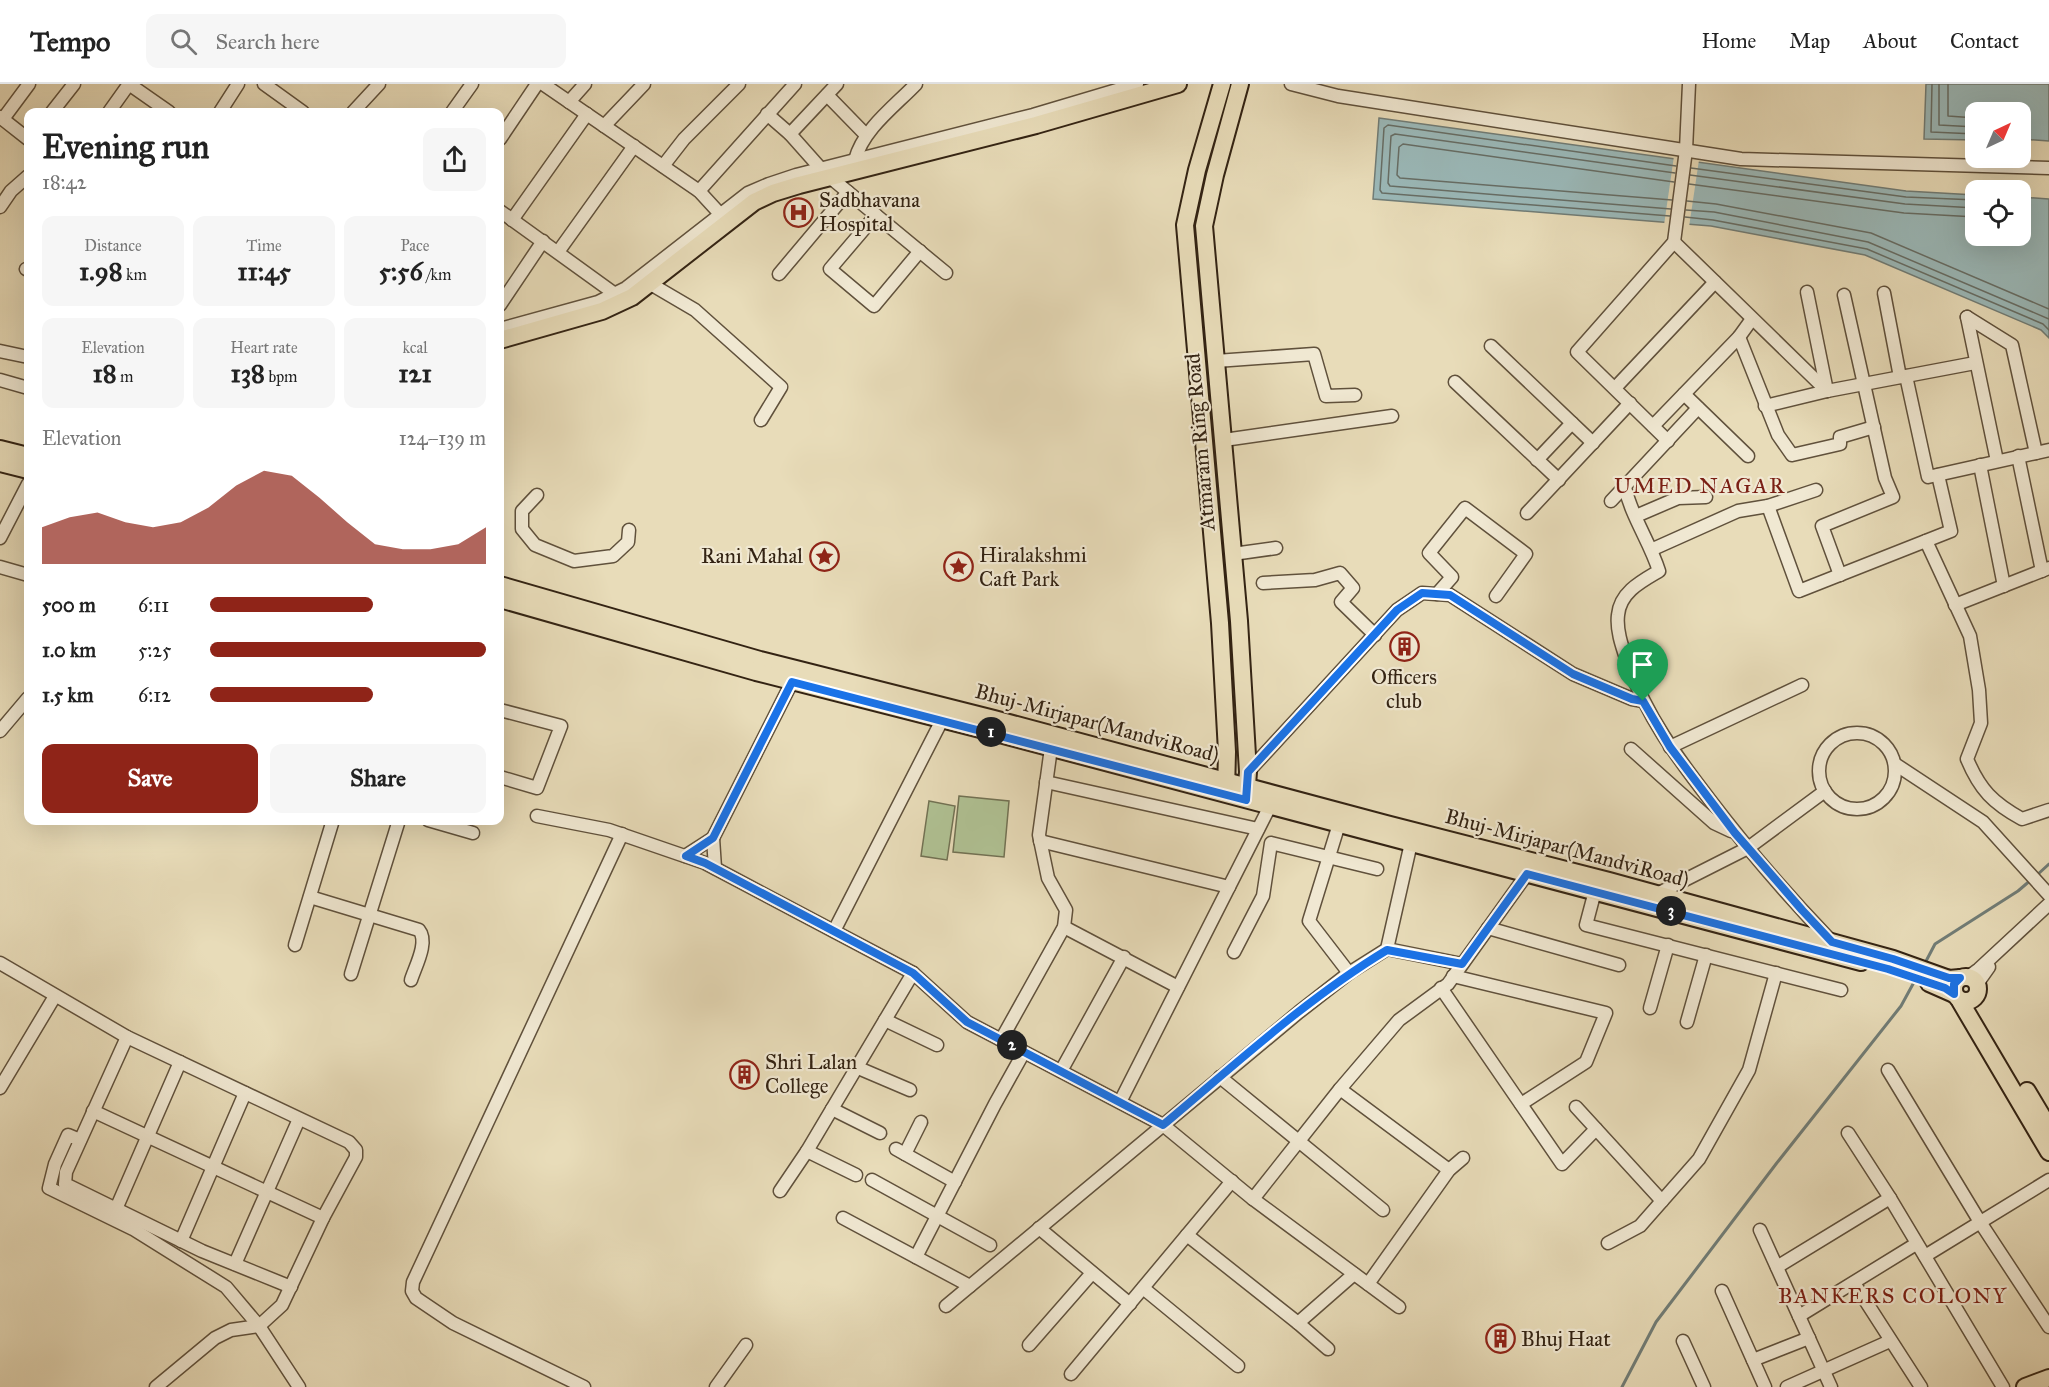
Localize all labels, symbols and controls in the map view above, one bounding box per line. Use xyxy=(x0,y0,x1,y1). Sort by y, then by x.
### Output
search box xyxy=(146,14,566,68)
text: Tempo xyxy=(30,24,110,59)
icon: search xyxy=(167,25,200,58)
text: Search here xyxy=(215,28,320,55)
text: Home xyxy=(1701,28,1756,54)
text: Map xyxy=(1789,28,1830,54)
text: About xyxy=(1863,28,1917,54)
text: Contact xyxy=(1950,28,2019,54)
north arrow xyxy=(1965,102,2031,168)
map controls xyxy=(1965,102,2031,246)
text: Evening run xyxy=(42,127,209,167)
button: share xyxy=(423,128,486,191)
text: 18:42 xyxy=(42,170,87,194)
button: locate xyxy=(1965,180,2031,246)
place label: Sadbhavana Hospital xyxy=(819,187,920,237)
hospital icon: Sadbhavana Hospital xyxy=(782,196,814,228)
text: Distance xyxy=(84,236,142,255)
text: Time xyxy=(246,236,282,255)
text: Pace xyxy=(400,236,430,255)
text: 1.98 xyxy=(79,255,123,287)
text: 11:45 xyxy=(237,255,291,287)
text: 5:56 xyxy=(379,255,423,287)
text: km xyxy=(123,265,147,284)
text: /km xyxy=(423,265,451,284)
text: Elevation xyxy=(81,338,145,357)
text: Heart rate xyxy=(230,338,298,357)
text: kcal xyxy=(402,338,428,357)
street label: Atmaram Ring Road xyxy=(1179,352,1221,533)
text: 18 xyxy=(93,357,117,389)
text: 138 xyxy=(230,357,265,389)
text: 121 xyxy=(398,357,432,389)
text: m xyxy=(117,367,134,386)
text: bpm xyxy=(265,367,298,386)
text: Elevation xyxy=(42,426,121,450)
text: 124–139 m xyxy=(399,426,486,450)
district label: UMED NAGAR xyxy=(1614,472,1786,499)
place icon: Rani Mahal xyxy=(808,540,840,572)
place label: Hiralakshmi Caft Park xyxy=(979,542,1087,592)
place label: Rani Mahal xyxy=(701,543,803,569)
place icon: Hiralakshmi Caft Park xyxy=(942,551,974,583)
text: 500 m xyxy=(42,593,96,617)
text: 6:11 xyxy=(138,593,169,617)
building icon: Officers club xyxy=(1388,630,1420,662)
text: 1.0 km xyxy=(42,638,96,662)
text: 5:25 xyxy=(138,638,171,662)
pin xyxy=(1617,639,1668,701)
icon: arrive xyxy=(1626,648,1659,681)
place label: Officers club xyxy=(1371,664,1437,714)
street label: Bhuj-Mirjapar(MandviRoad) xyxy=(972,678,1222,768)
text: 1.5 km xyxy=(42,683,93,707)
text: 6:12 xyxy=(138,683,171,707)
pin: 1 xyxy=(976,717,1006,747)
text: 1 xyxy=(988,722,994,741)
button: Save xyxy=(42,744,258,813)
button: Share xyxy=(270,744,486,813)
street label: Bhuj-Mirjapar(MandviRoad) xyxy=(1442,803,1692,893)
pin: 3 xyxy=(1656,896,1686,926)
text: 3 xyxy=(1668,901,1674,920)
pin: 2 xyxy=(997,1030,1027,1060)
text: 2 xyxy=(1008,1035,1016,1054)
place label: Shri Lalan College xyxy=(765,1049,857,1099)
building icon: Shri Lalan College xyxy=(728,1058,760,1090)
district label: BANKERS COLONY xyxy=(1778,1282,2008,1309)
building icon: Bhuj Haat xyxy=(1484,1323,1516,1355)
place label: Bhuj Haat xyxy=(1521,1326,1611,1352)

